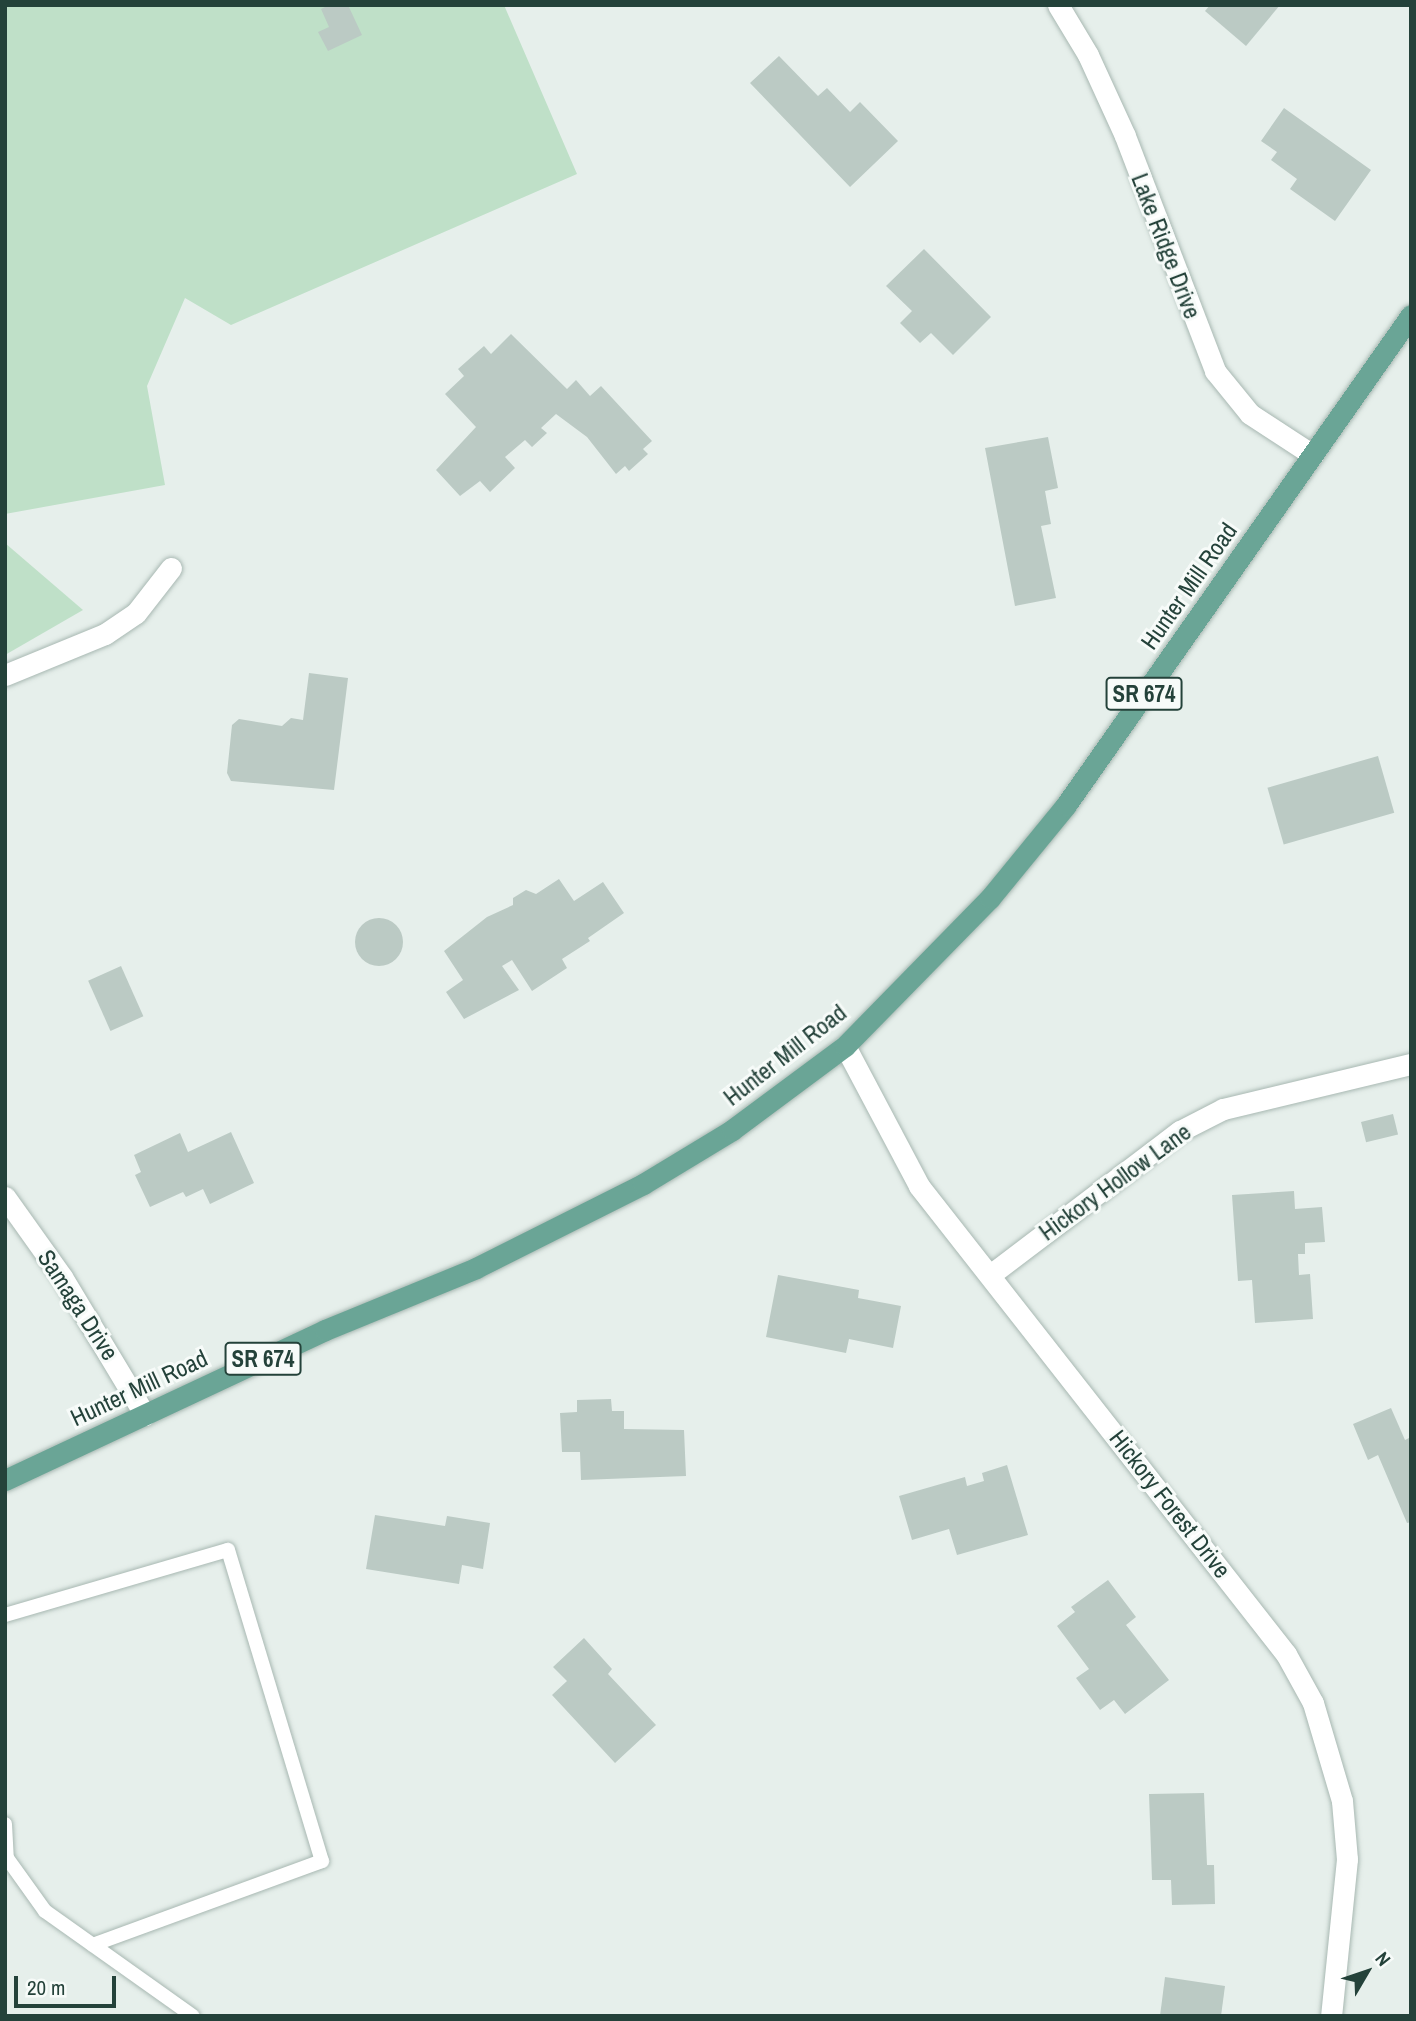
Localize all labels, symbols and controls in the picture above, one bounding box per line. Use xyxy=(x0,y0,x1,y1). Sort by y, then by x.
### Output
street label: Lake Ridge Drive xyxy=(1125,169,1207,323)
street label: Hunter Mill Road xyxy=(1135,517,1243,655)
road number: SR 674 xyxy=(1106,674,1182,714)
street label: Hunter Mill Road xyxy=(718,998,852,1112)
street label: Hickory Hollow Lane xyxy=(1034,1117,1196,1247)
street label: Samaga Drive xyxy=(32,1244,124,1366)
road number: SR 674 xyxy=(224,1340,302,1378)
street label: Hunter Mill Road xyxy=(66,1344,212,1432)
street label: Hickory Forest Drive xyxy=(1103,1424,1237,1584)
north arrow xyxy=(1332,1937,1402,2007)
text: N xyxy=(1370,1946,1397,1971)
scale bar xyxy=(18,1962,119,2006)
text: 20 m xyxy=(27,1973,65,2002)

